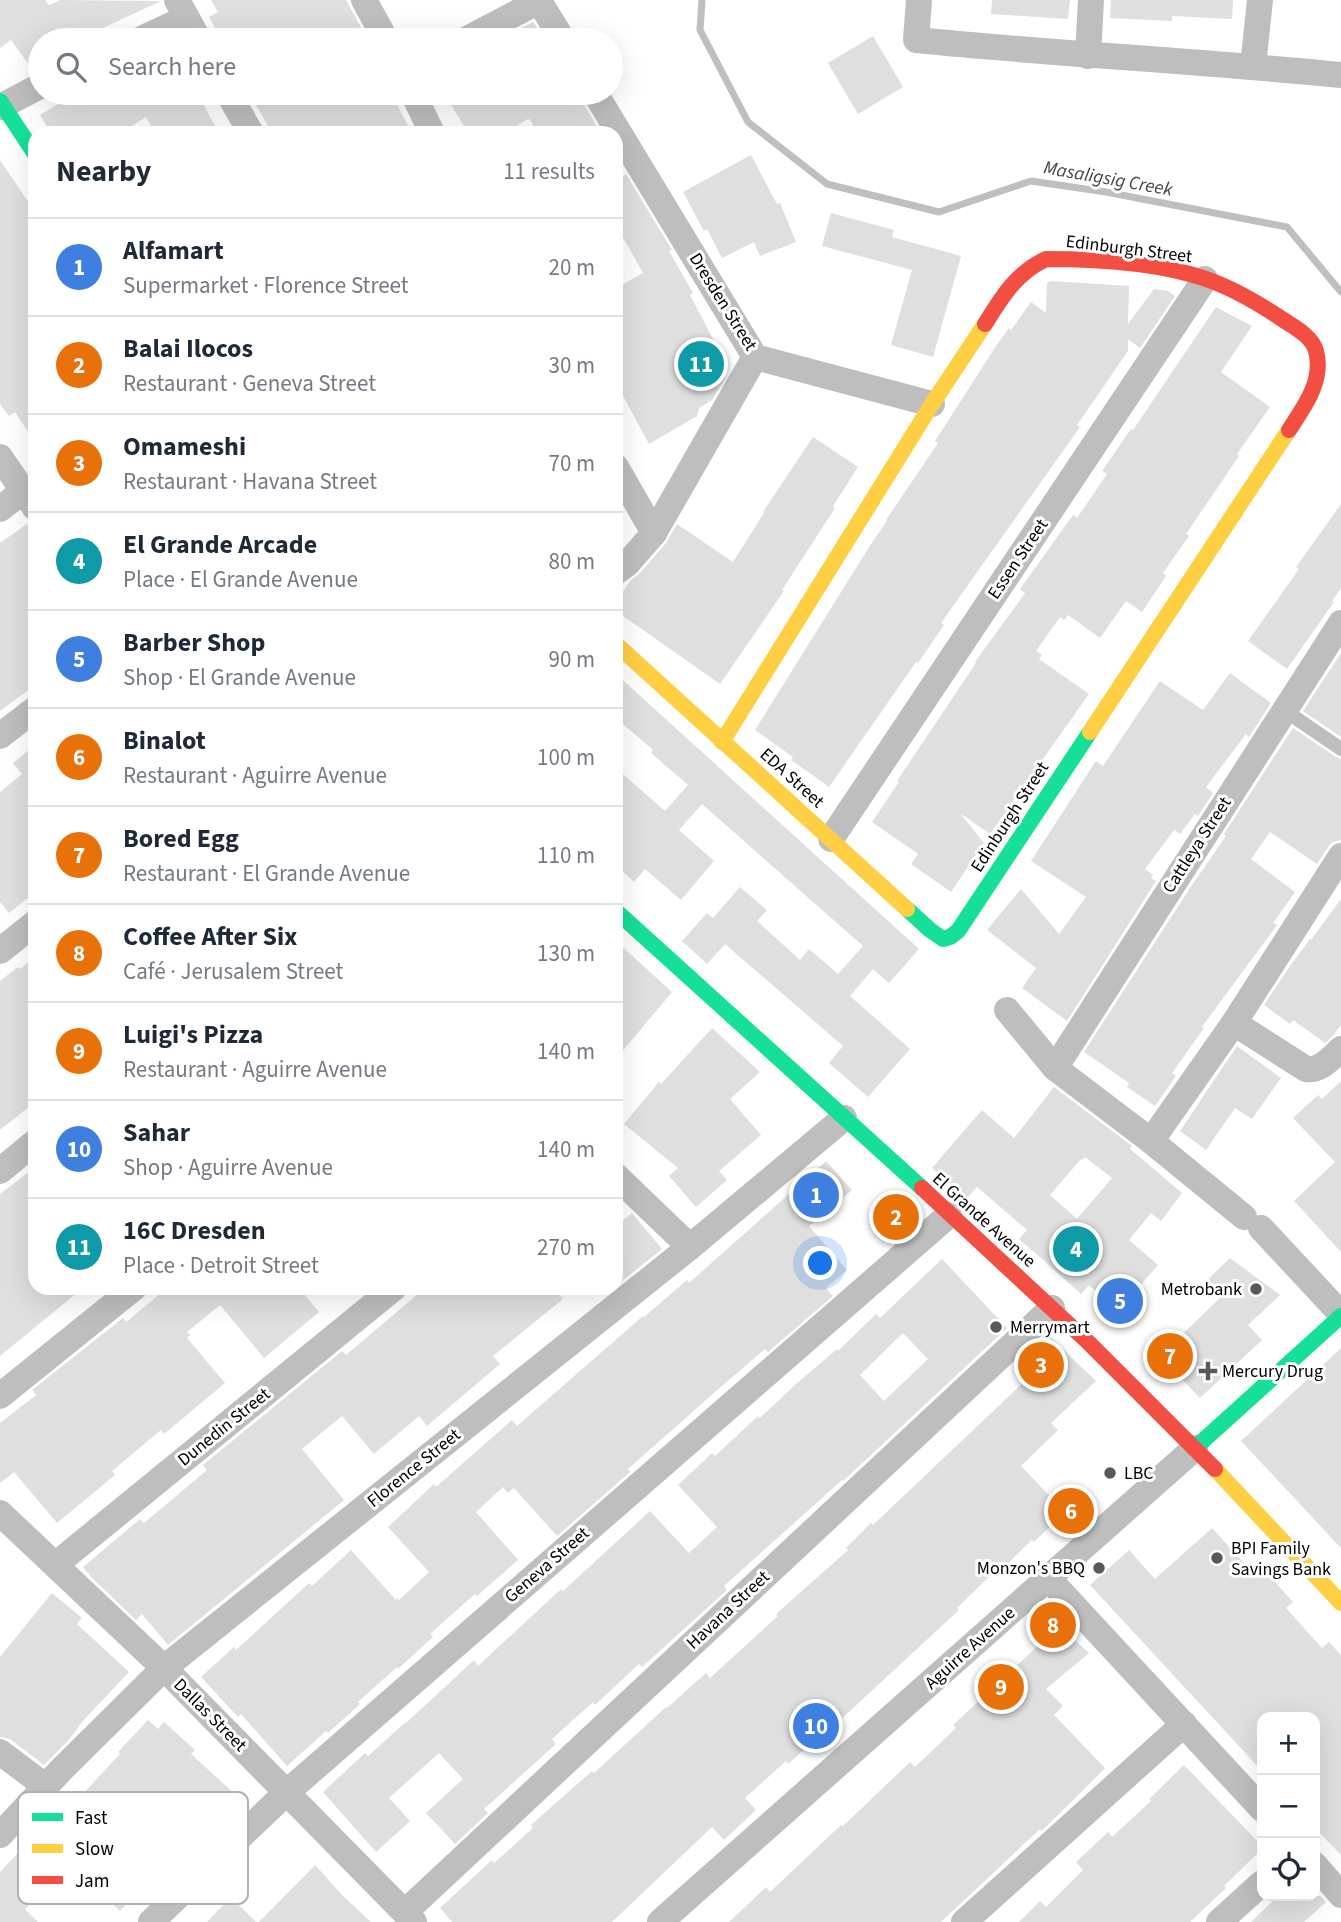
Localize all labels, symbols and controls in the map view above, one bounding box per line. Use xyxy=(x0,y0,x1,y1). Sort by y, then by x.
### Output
search box xyxy=(28,28,623,105)
icon: search xyxy=(52,48,90,86)
text: Search here xyxy=(108,48,236,85)
text: Nearby xyxy=(56,150,151,193)
water label: Masaligsig Creek xyxy=(1041,154,1176,204)
text: 11 results xyxy=(503,155,595,188)
street label: Edinburgh Street xyxy=(1064,229,1194,269)
text: Alfamart xyxy=(123,232,224,269)
street label: Dresden Street xyxy=(683,248,763,356)
text: 1 xyxy=(73,251,85,284)
text: 20 m xyxy=(548,251,595,284)
text: Supermarket · Florence Street xyxy=(123,269,409,302)
text: Balai Ilocos xyxy=(123,330,253,367)
pin: 11 xyxy=(678,338,724,390)
text: 2 xyxy=(73,349,85,382)
text: 30 m xyxy=(548,349,595,382)
text: Restaurant · Geneva Street xyxy=(123,367,376,400)
text: Omameshi xyxy=(123,428,246,465)
text: 3 xyxy=(73,447,85,480)
text: 70 m xyxy=(548,447,595,480)
text: Restaurant · Havana Street xyxy=(123,465,377,498)
street label: Essen Street xyxy=(982,514,1054,604)
text: El Grande Arcade xyxy=(123,526,317,563)
text: 4 xyxy=(73,545,85,578)
text: 80 m xyxy=(548,545,595,578)
text: Place · El Grande Avenue xyxy=(123,563,358,596)
text: Barber Shop xyxy=(123,624,265,661)
text: 5 xyxy=(73,643,85,676)
text: 90 m xyxy=(548,643,595,676)
text: Shop · El Grande Avenue xyxy=(123,661,356,694)
text: Binalot xyxy=(123,722,206,759)
text: 6 xyxy=(73,741,85,774)
text: 100 m xyxy=(537,741,595,774)
street label: EDA Street xyxy=(754,742,830,814)
street label: Edinburgh Street xyxy=(965,757,1055,877)
text: Restaurant · Aguirre Avenue xyxy=(123,759,387,792)
street label: Cattleya Street xyxy=(1156,792,1238,898)
text: Bored Egg xyxy=(123,820,239,857)
text: 7 xyxy=(73,839,85,872)
text: 110 m xyxy=(537,839,595,872)
text: Restaurant · El Grande Avenue xyxy=(123,857,410,890)
text: Coffee After Six xyxy=(123,918,297,955)
text: 8 xyxy=(73,937,85,970)
text: 130 m xyxy=(537,937,595,970)
text: Café · Jerusalem Street xyxy=(123,955,343,988)
text: Luigi's Pizza xyxy=(123,1016,263,1053)
text: 9 xyxy=(73,1035,85,1068)
text: 140 m xyxy=(537,1035,595,1068)
text: Restaurant · Aguirre Avenue xyxy=(123,1053,387,1086)
text: Sahar xyxy=(123,1114,190,1151)
text: 10 xyxy=(67,1133,91,1166)
text: 140 m xyxy=(537,1133,595,1166)
text: Shop · Aguirre Avenue xyxy=(123,1151,333,1184)
street label: El Grande Avenue xyxy=(927,1167,1041,1273)
pin: 1 xyxy=(793,1169,839,1221)
pin: 2 xyxy=(873,1191,919,1243)
text: 16C Dresden xyxy=(123,1212,266,1249)
pin: 4 xyxy=(1053,1223,1099,1275)
text: 11 xyxy=(67,1231,91,1264)
text: 270 m xyxy=(537,1231,595,1264)
your location xyxy=(803,1246,837,1280)
text: Place · Detroit Street xyxy=(123,1249,319,1282)
pin: 5 xyxy=(1097,1275,1143,1327)
place label: Metrobank xyxy=(1161,1277,1242,1302)
marker: Metrobank xyxy=(1248,1281,1264,1297)
place label: Merrymart xyxy=(1010,1315,1090,1340)
marker: Merrymart xyxy=(988,1319,1004,1335)
pin: 7 xyxy=(1147,1330,1193,1382)
pin: 3 xyxy=(1018,1339,1064,1391)
place label: Mercury Drug xyxy=(1222,1359,1323,1384)
marker: Mercury Drug xyxy=(1200,1363,1216,1379)
street label: Dunedin Street xyxy=(172,1382,276,1472)
street label: Florence Street xyxy=(362,1423,466,1513)
place label: LBC xyxy=(1124,1461,1154,1486)
marker: LBC xyxy=(1102,1465,1118,1481)
pin: 6 xyxy=(1048,1485,1094,1537)
street label: Geneva Street xyxy=(499,1521,595,1609)
place label: BPI Family Savings Bank xyxy=(1231,1536,1331,1582)
marker: BPI Family Savings Bank xyxy=(1209,1550,1225,1566)
place label: Monzon's BBQ xyxy=(977,1556,1085,1581)
marker: Monzon's BBQ xyxy=(1091,1560,1107,1576)
street label: Havana Street xyxy=(681,1565,775,1655)
pin: 8 xyxy=(1030,1599,1076,1651)
street label: Aguirre Avenue xyxy=(920,1601,1021,1695)
pin: 9 xyxy=(978,1661,1024,1713)
street label: Dallas Street xyxy=(168,1673,252,1757)
pin: 10 xyxy=(793,1700,839,1752)
map controls xyxy=(1257,1712,1320,1901)
button: + xyxy=(1257,1712,1320,1775)
button: − xyxy=(1257,1775,1320,1838)
legend xyxy=(18,1792,248,1904)
text: Fast xyxy=(75,1805,108,1832)
text: Slow xyxy=(75,1836,114,1863)
button: locate xyxy=(1257,1838,1320,1901)
text: Jam xyxy=(75,1868,109,1895)

